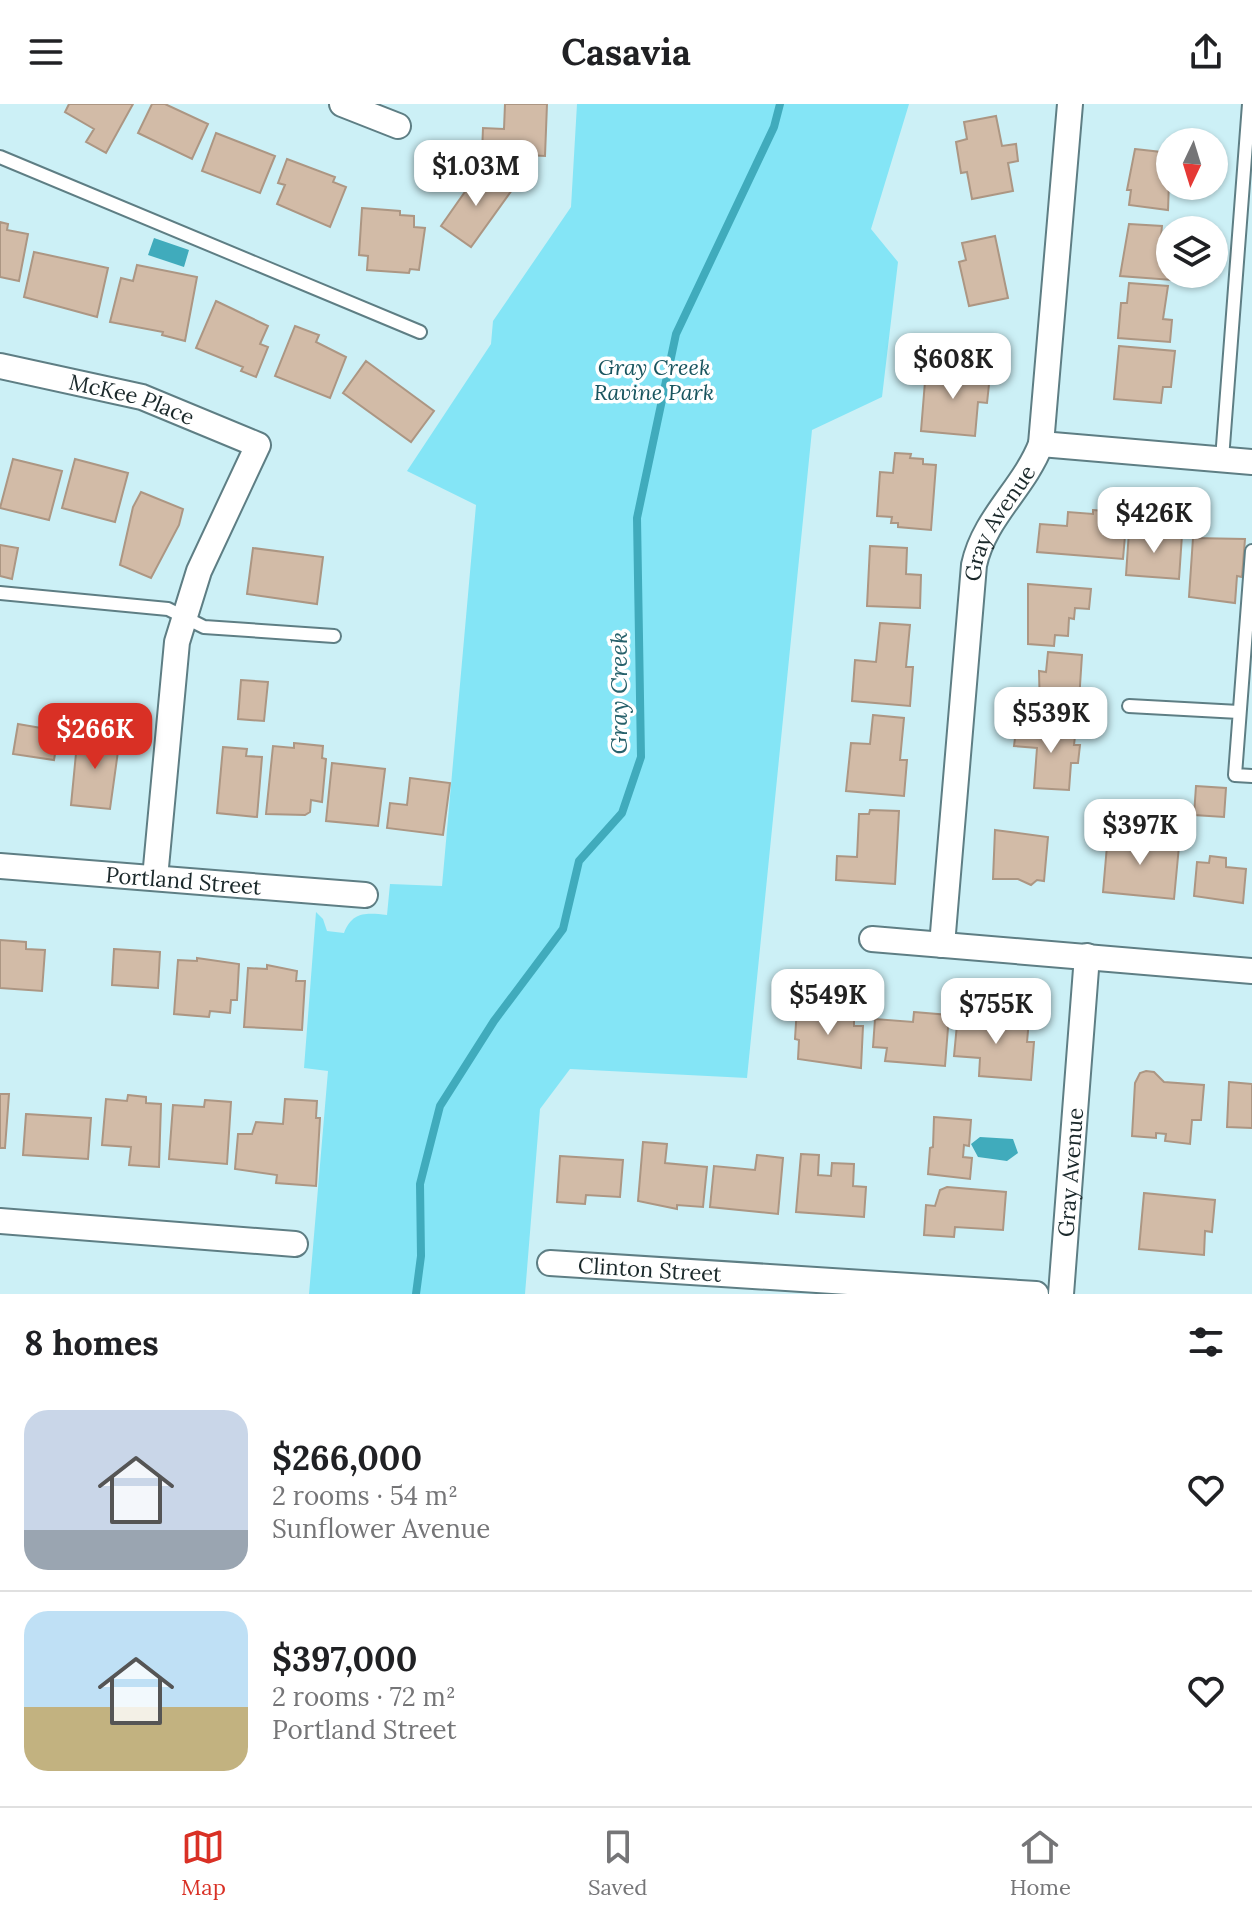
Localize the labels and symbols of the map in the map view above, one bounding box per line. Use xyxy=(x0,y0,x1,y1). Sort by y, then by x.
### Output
north arrow xyxy=(1156,128,1228,200)
pin: $1.03M xyxy=(411,140,541,208)
pin: $608K xyxy=(897,333,1009,401)
park label: Gray Creek Ravine Park xyxy=(594,353,714,406)
street label: McKee Place xyxy=(67,367,199,431)
street label: Gray Avenue xyxy=(959,460,1042,582)
pin: $426K xyxy=(1098,487,1210,555)
water label: Gray Creek xyxy=(603,632,634,754)
pin: $539K xyxy=(995,687,1107,755)
pin: $266K xyxy=(39,703,151,771)
pin: $397K xyxy=(1084,799,1196,867)
street label: Portland Street xyxy=(104,860,263,901)
pin: $549K xyxy=(772,969,884,1037)
pin: $755K xyxy=(940,978,1052,1046)
street label: Gray Avenue xyxy=(1051,1107,1089,1238)
street label: Clinton Street xyxy=(577,1251,723,1288)

